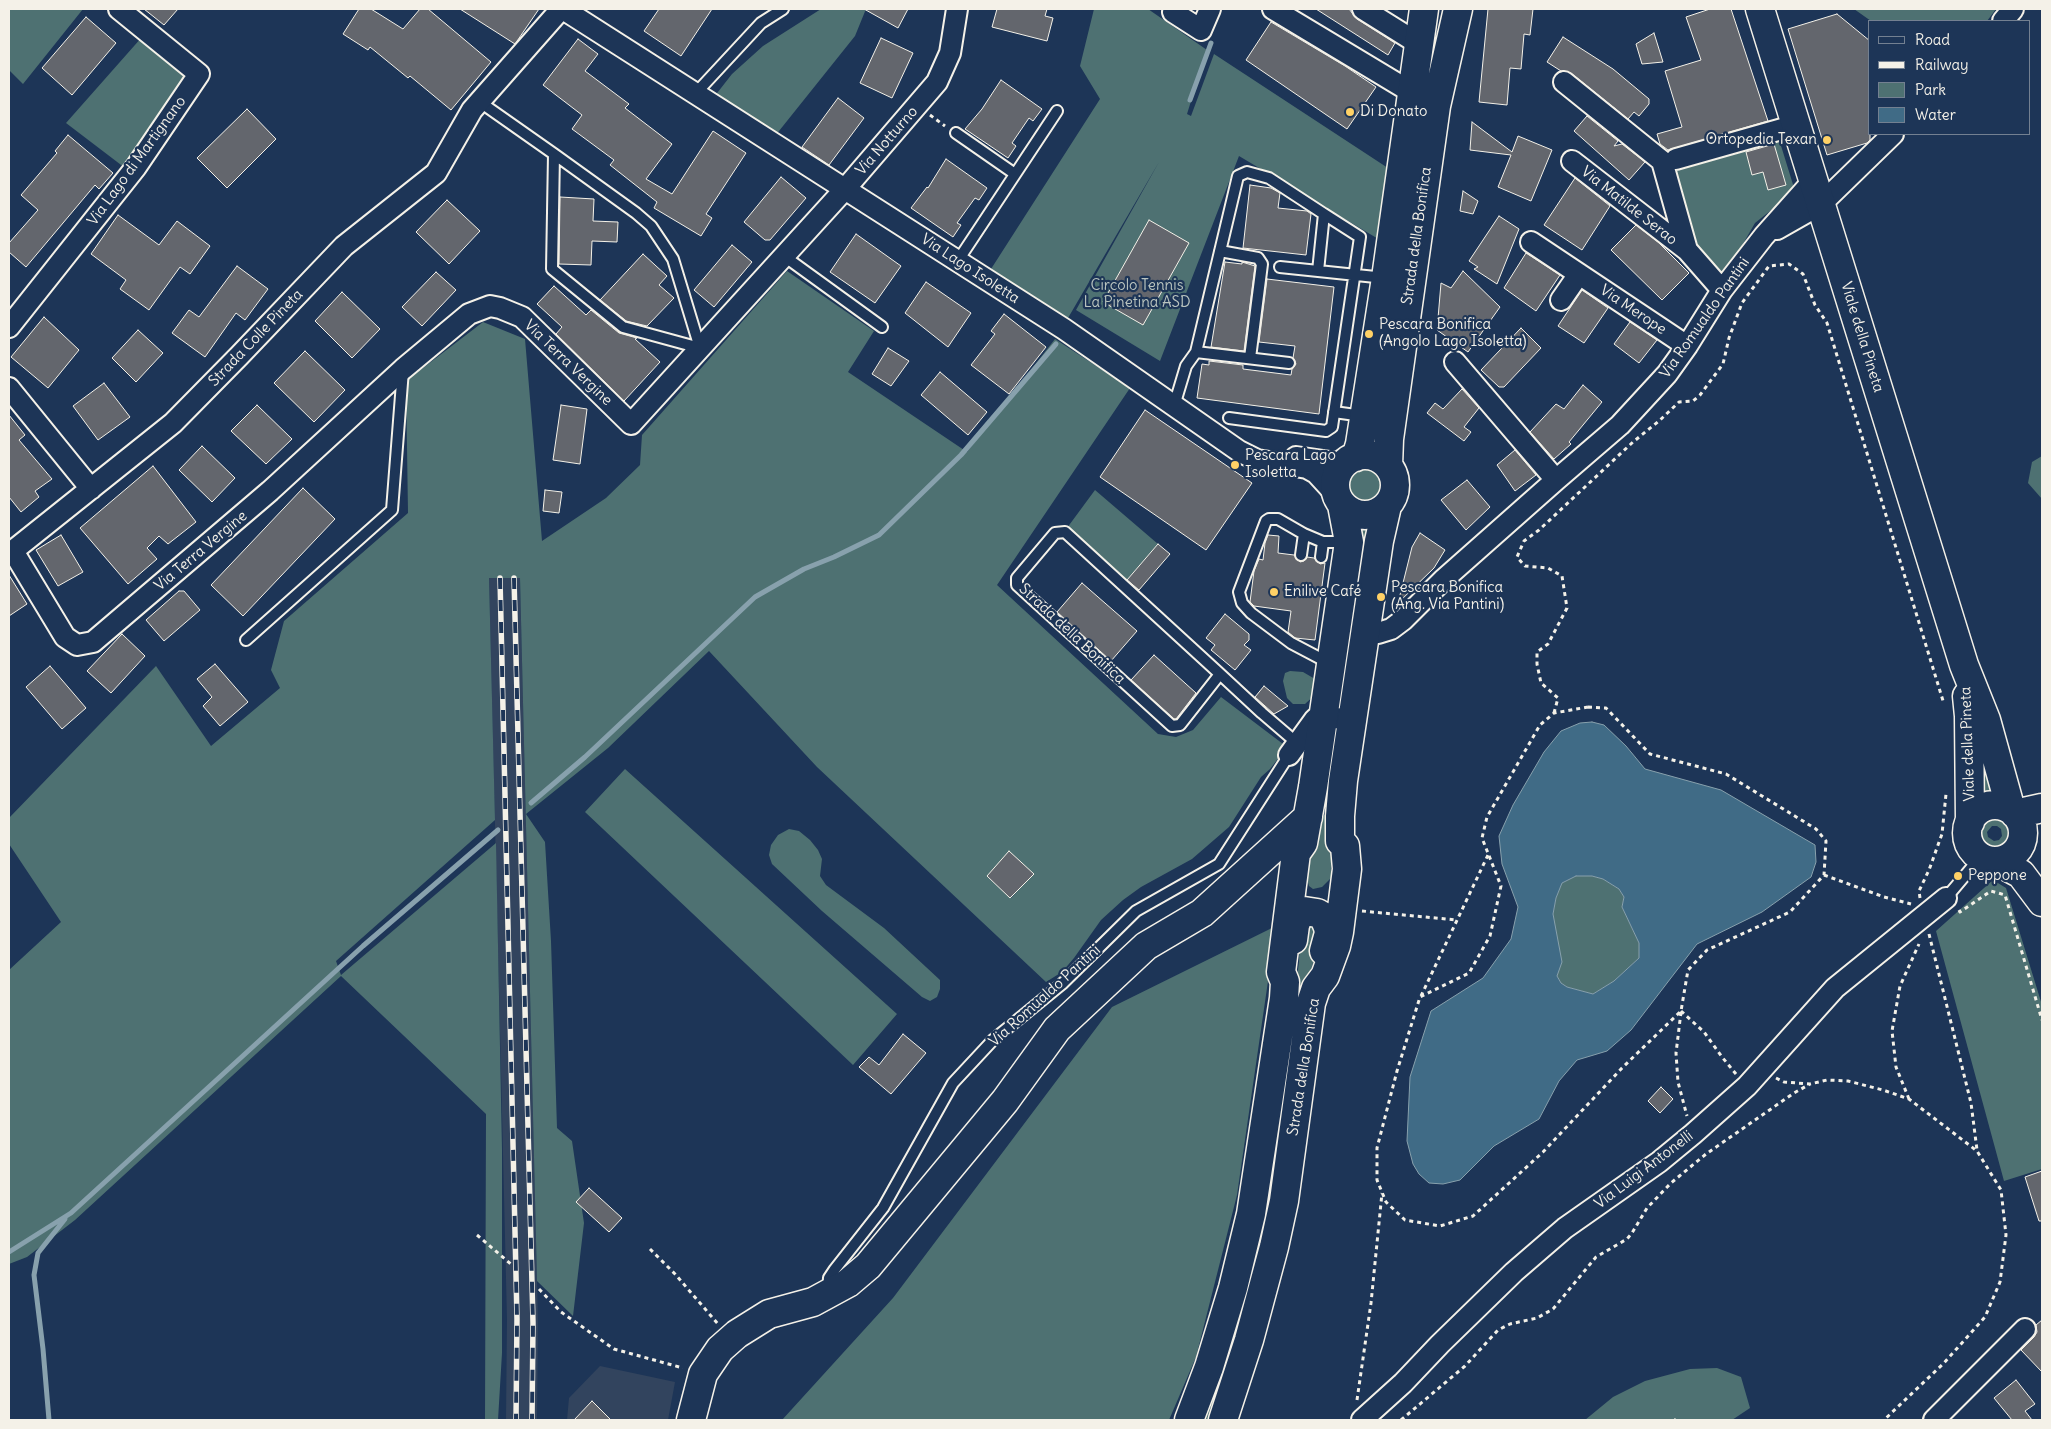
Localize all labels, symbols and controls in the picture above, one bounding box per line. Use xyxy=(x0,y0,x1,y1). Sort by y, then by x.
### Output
legend xyxy=(1868,20,2031,135)
text: Road xyxy=(1915,30,1950,49)
text: Railway xyxy=(1915,55,1969,74)
text: Park xyxy=(1915,80,1946,99)
street label: Via Lago di Martignano xyxy=(84,93,190,229)
street label: Via Notturno xyxy=(852,103,922,179)
place label: Di Donato xyxy=(1360,103,1427,121)
text: Water xyxy=(1915,105,1956,124)
marker: Di Donato xyxy=(1344,106,1356,118)
place label: Ortopedia Texan xyxy=(1706,131,1817,149)
marker: Ortopedia Texan xyxy=(1821,134,1833,146)
street label: Via Matilde Serao xyxy=(1577,163,1681,249)
street label: Strada della Bonifica xyxy=(1398,166,1436,306)
street label: Via Lago Isoletta xyxy=(917,230,1023,308)
street label: Via Romualdo Pantini xyxy=(1656,254,1754,382)
park label: Circolo Tennis La Pinetina ASD xyxy=(1083,277,1191,312)
street label: Viale della Pineta xyxy=(1837,279,1887,395)
street label: Via Merope xyxy=(1596,281,1670,339)
street label: Strada Colle Pineta xyxy=(205,286,307,390)
street label: Via Terra Vergine xyxy=(520,316,616,410)
place label: Pescara Bonifica (Angolo Lago Isoletta) xyxy=(1379,316,1527,351)
marker: Pescara Bonifica (Angolo Lago Isoletta) xyxy=(1363,328,1375,340)
place label: Pescara Lago Isoletta xyxy=(1245,447,1336,482)
marker: Pescara Lago Isoletta xyxy=(1229,459,1241,471)
street label: Via Terra Vergine xyxy=(151,507,251,595)
place label: Pescara Bonifica (Ang. Via Pantini) xyxy=(1391,579,1504,614)
street label: Strada della Bonifica xyxy=(1015,580,1129,688)
place label: Enilive Café xyxy=(1284,583,1361,601)
marker: Enilive Café xyxy=(1268,586,1280,598)
marker: Pescara Bonifica (Ang. Via Pantini) xyxy=(1375,591,1387,603)
street label: Viale della Pineta xyxy=(1957,686,1979,802)
place label: Peppone xyxy=(1968,867,2027,885)
marker: Peppone xyxy=(1952,870,1964,882)
street label: Via Romualdo Pantini xyxy=(986,941,1104,1051)
street label: Strada della Bonifica xyxy=(1284,997,1324,1137)
street label: Via Luigi Antonelli xyxy=(1591,1127,1697,1213)

